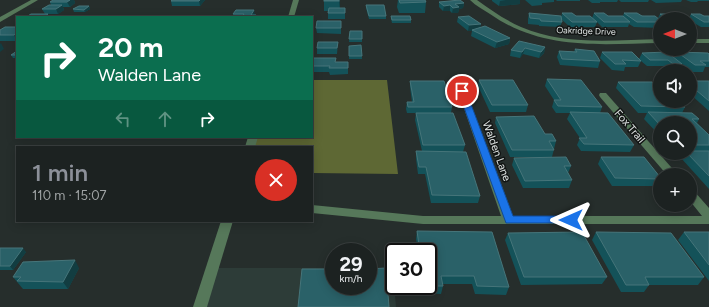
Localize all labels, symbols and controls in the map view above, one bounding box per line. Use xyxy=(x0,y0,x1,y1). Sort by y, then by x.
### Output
north arrow xyxy=(653,12,697,56)
map controls xyxy=(653,12,697,212)
street label: Oakridge Drive xyxy=(556,24,616,37)
text: 20 m xyxy=(98,30,163,64)
icon: right xyxy=(32,32,84,84)
text: Walden Lane xyxy=(98,64,201,86)
button: sound xyxy=(653,64,697,108)
pin xyxy=(445,74,479,108)
icon: arrive xyxy=(451,80,473,102)
street label: Fox Trail xyxy=(612,107,648,146)
icon: left xyxy=(112,108,134,130)
icon: ahead xyxy=(154,108,176,130)
icon: right xyxy=(196,108,218,130)
button: search xyxy=(653,116,697,160)
street label: Walden Lane xyxy=(480,119,513,183)
text: 1 min xyxy=(32,158,88,187)
button: close xyxy=(255,159,297,201)
button: + xyxy=(653,168,697,212)
text: 110 m · 15:07 xyxy=(32,188,107,203)
position arrow xyxy=(550,199,592,241)
speed limit sign: 30 xyxy=(385,243,437,295)
text: 29 xyxy=(339,252,363,276)
text: km/h xyxy=(340,272,362,285)

